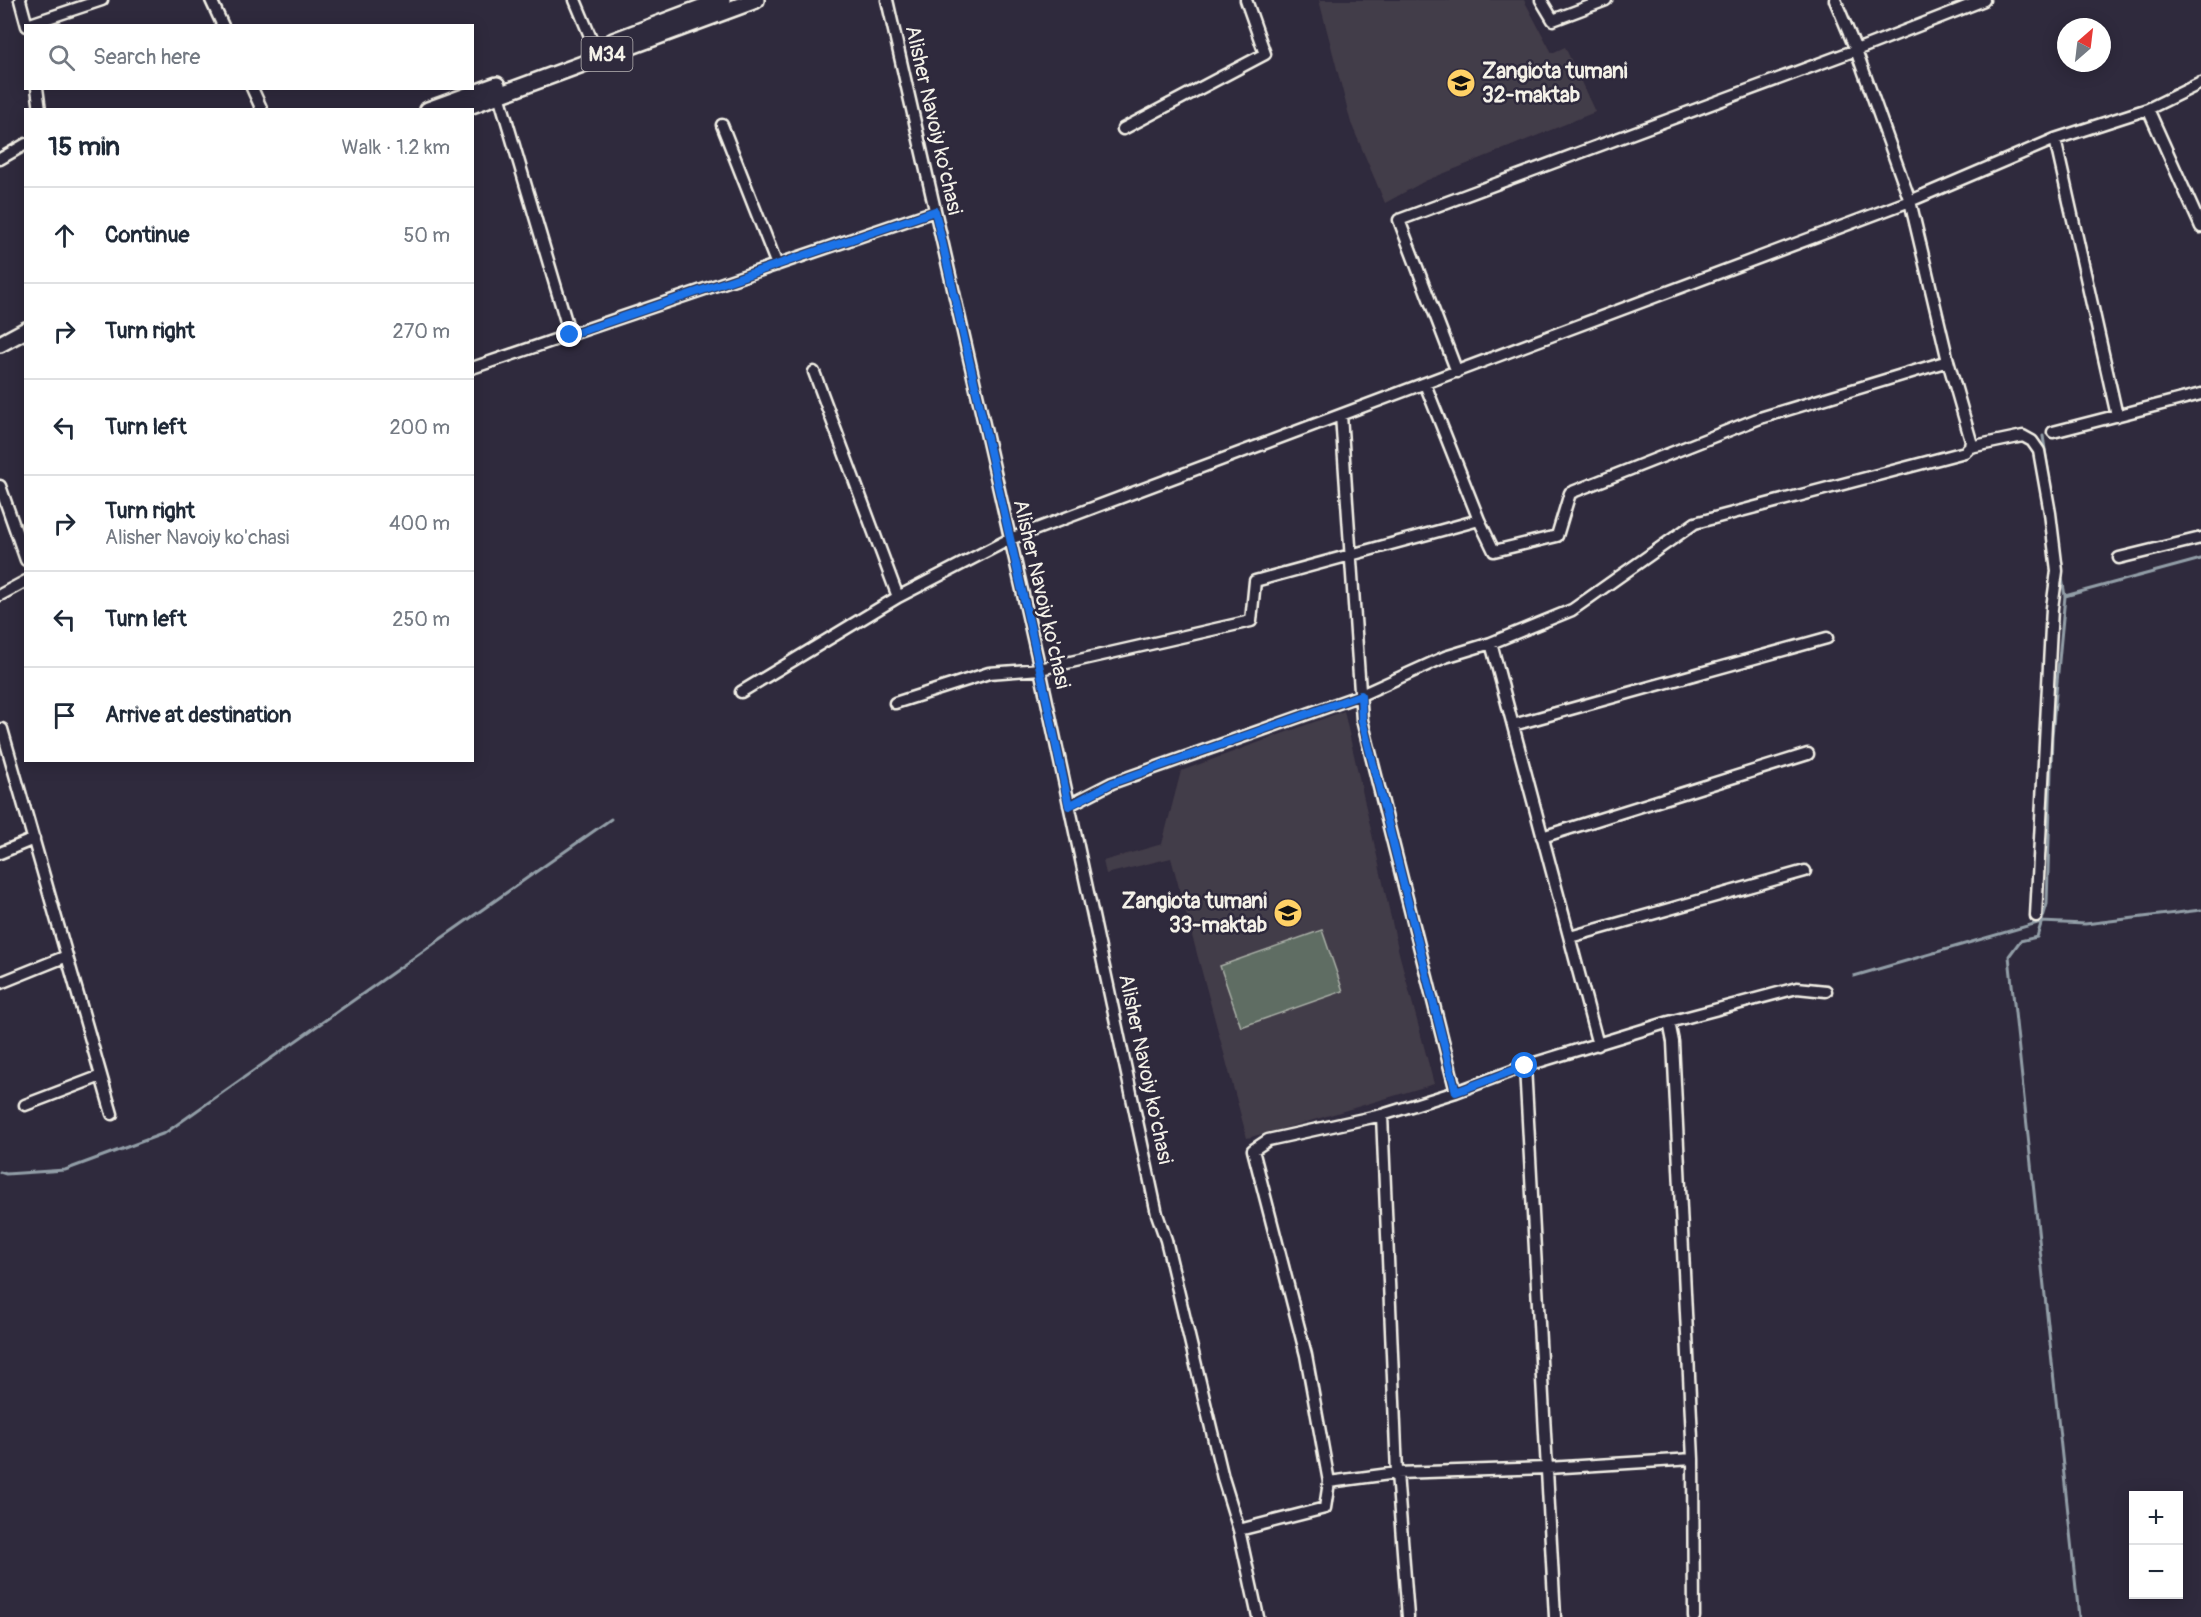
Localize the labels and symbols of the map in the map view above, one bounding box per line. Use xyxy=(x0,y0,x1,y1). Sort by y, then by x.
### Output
north arrow xyxy=(2057,18,2111,72)
street label: Alisher Navoiy ko'chasi xyxy=(899,23,968,218)
road number: M34 xyxy=(582,37,632,71)
place label: Zangiota tumani 32-maktab xyxy=(1482,58,1628,109)
school or university icon: Zangiota tumani 32-maktab xyxy=(1445,67,1477,99)
route end xyxy=(556,321,582,347)
street label: Alisher Navoiy ko'chasi xyxy=(1007,497,1076,692)
place label: Zangiota tumani 33-maktab xyxy=(1121,888,1267,939)
school or university icon: Zangiota tumani 33-maktab xyxy=(1272,897,1304,929)
street label: Alisher Navoiy ko'chasi xyxy=(1112,972,1179,1167)
route start xyxy=(1511,1052,1537,1078)

